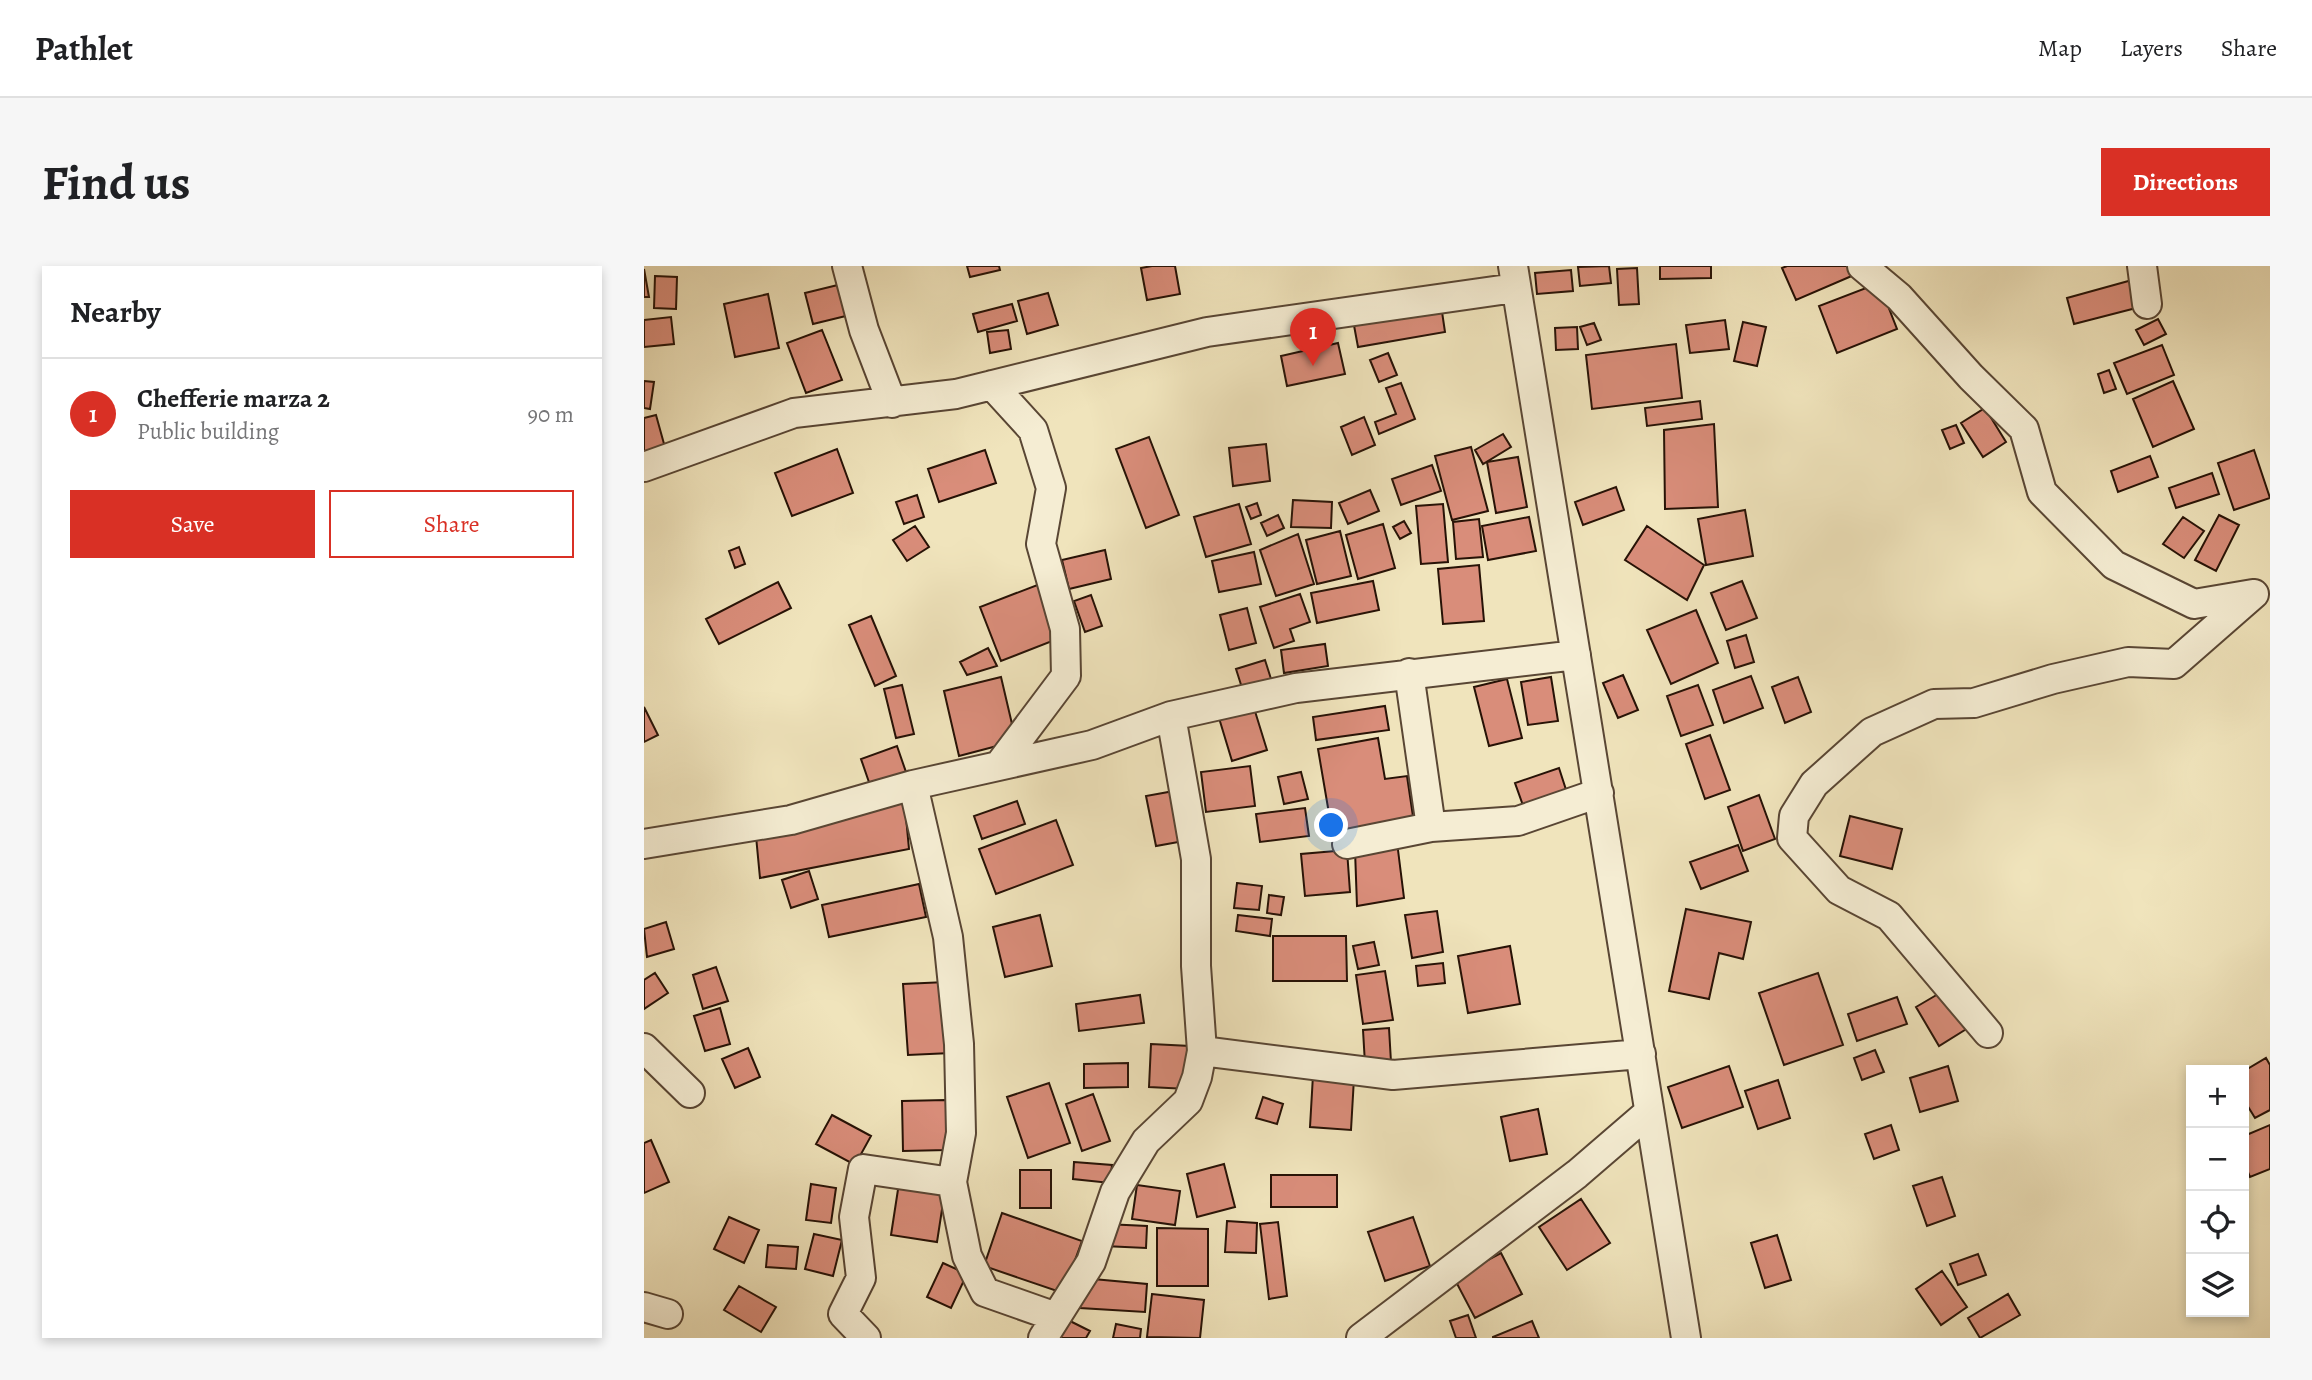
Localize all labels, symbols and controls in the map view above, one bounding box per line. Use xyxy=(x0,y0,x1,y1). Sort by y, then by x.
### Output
text: Pathlet xyxy=(35,26,133,71)
text: Map xyxy=(2038,32,2082,64)
text: Layers xyxy=(2120,32,2183,64)
text: Share xyxy=(2221,32,2277,64)
button: Directions xyxy=(2101,148,2270,216)
text: Find us xyxy=(42,149,190,216)
text: Nearby xyxy=(70,292,161,332)
pin: 1 xyxy=(1290,308,1336,366)
text: Chefferie marza 2 xyxy=(137,381,330,416)
text: 1 xyxy=(89,399,97,430)
text: 90 m xyxy=(528,399,574,430)
text: Public building xyxy=(137,416,279,447)
button: Save xyxy=(70,490,315,558)
button: Share xyxy=(329,490,574,558)
your location xyxy=(1314,808,1348,842)
map controls xyxy=(2186,1065,2249,1317)
button: + xyxy=(2186,1065,2249,1128)
button: − xyxy=(2186,1128,2249,1191)
button: locate xyxy=(2186,1191,2249,1254)
button: layers xyxy=(2186,1254,2249,1317)

